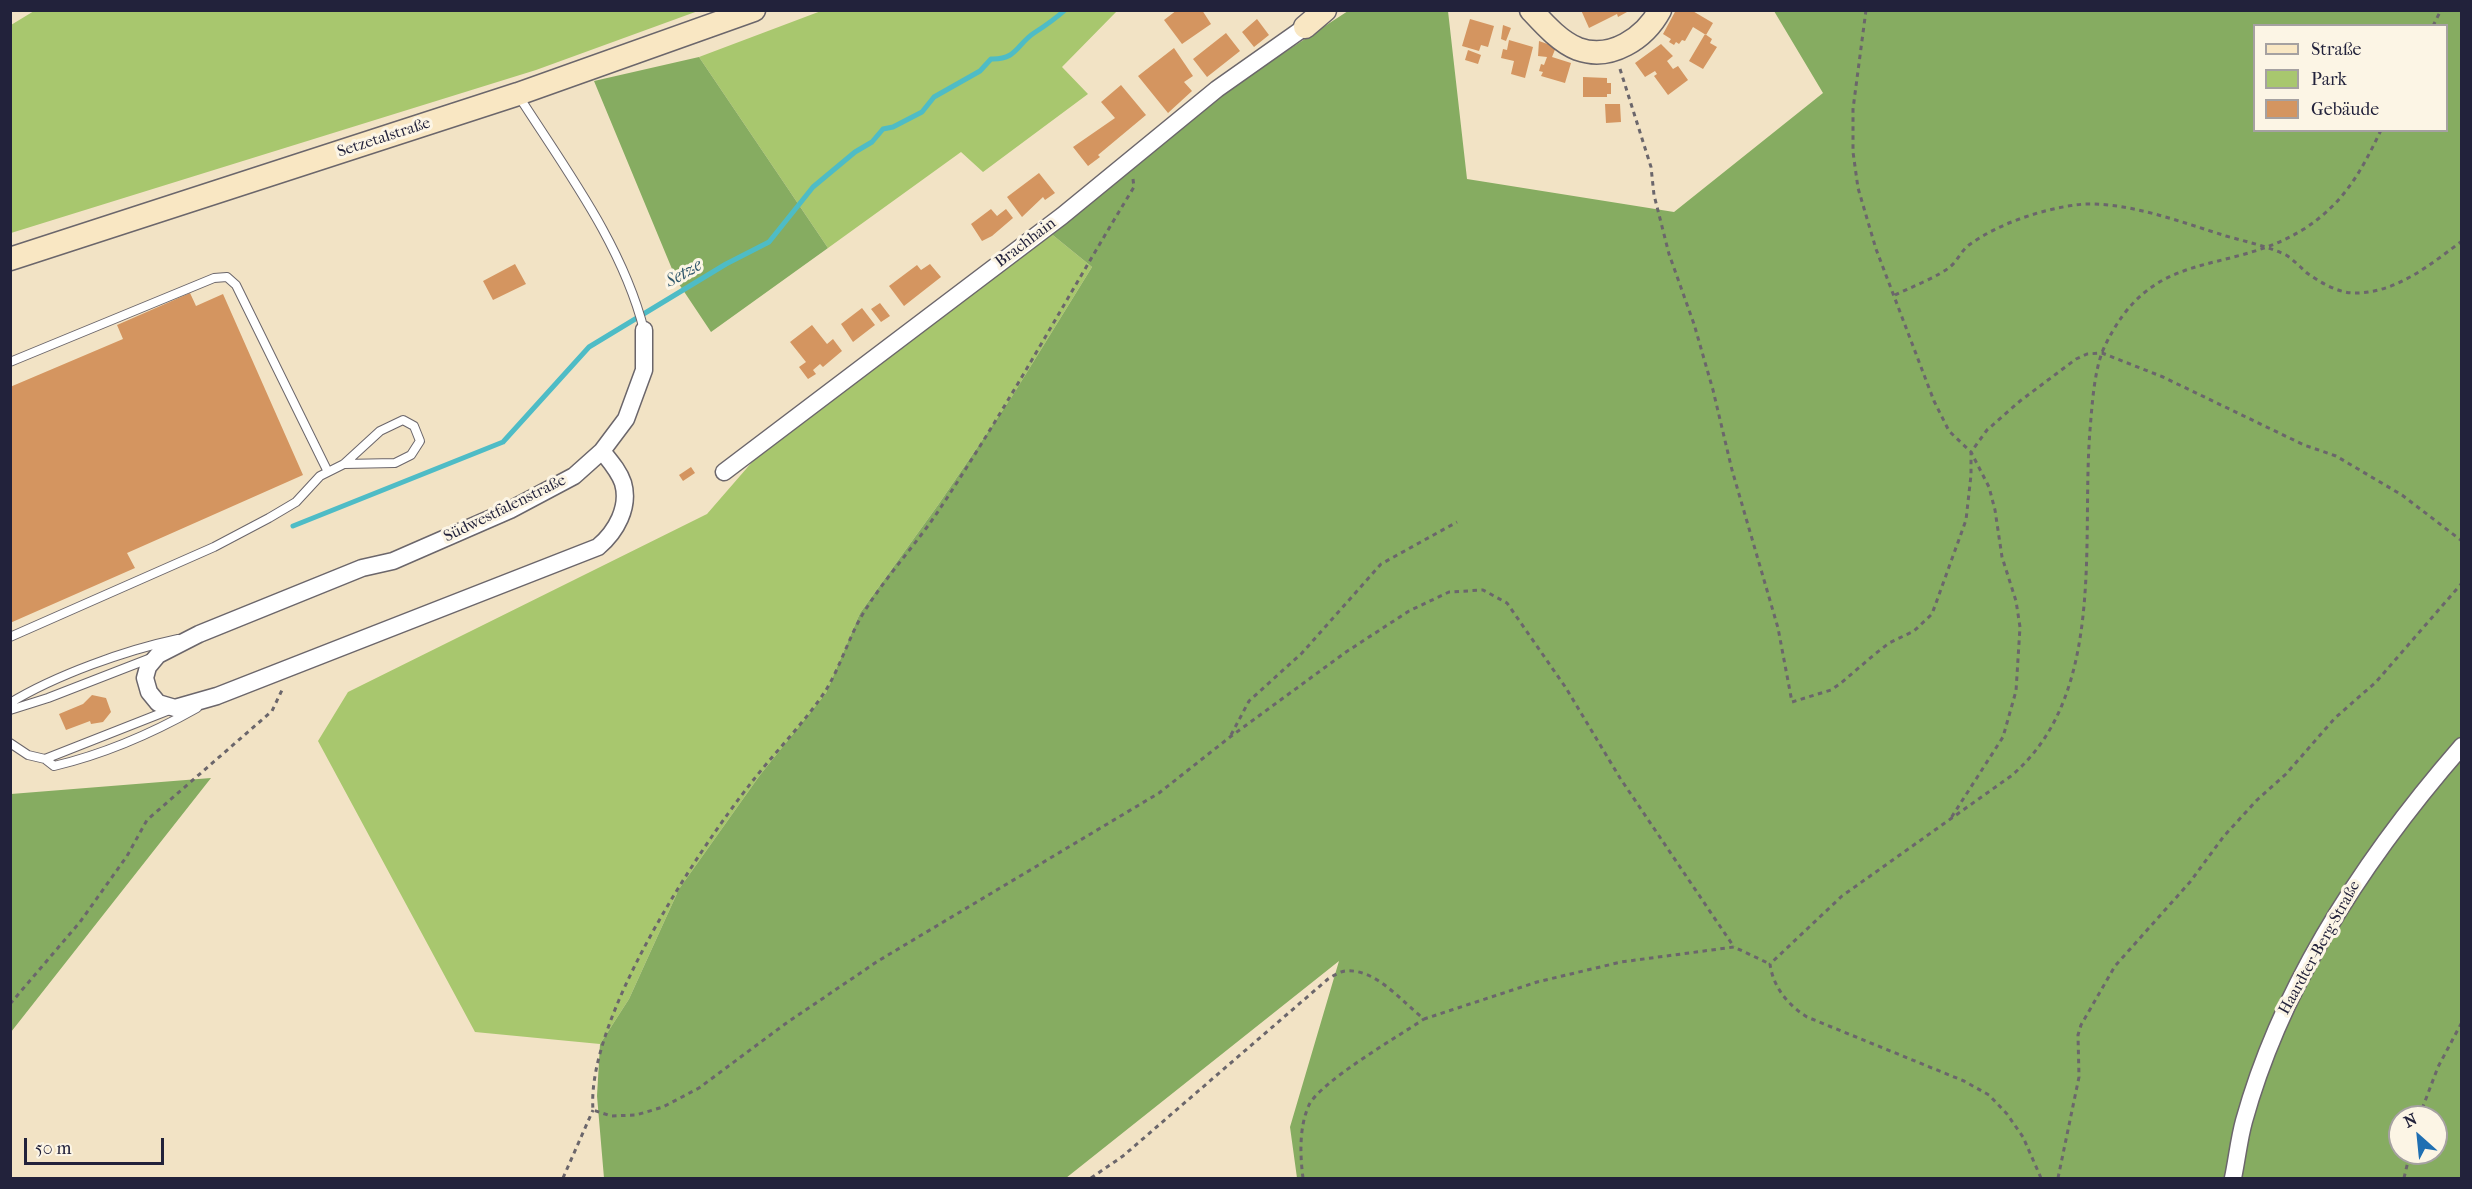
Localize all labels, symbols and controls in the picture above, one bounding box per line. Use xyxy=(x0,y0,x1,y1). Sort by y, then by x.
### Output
legend xyxy=(2253,24,2448,132)
text: Straße xyxy=(2311,39,2361,60)
text: Park xyxy=(2311,69,2347,90)
text: Gebäude xyxy=(2311,99,2379,120)
street label: Setzetalstraße xyxy=(335,114,433,162)
street label: Brachhain xyxy=(992,214,1060,272)
water label: Setze xyxy=(662,255,706,293)
street label: Südwestfalenstraße xyxy=(441,471,569,547)
street label: Haardter-Berg-Straße xyxy=(2275,878,2365,1018)
north arrow xyxy=(2388,1105,2448,1165)
text: N xyxy=(2401,1109,2420,1132)
scale bar xyxy=(27,1126,166,1164)
text: 50 m xyxy=(35,1138,71,1159)

